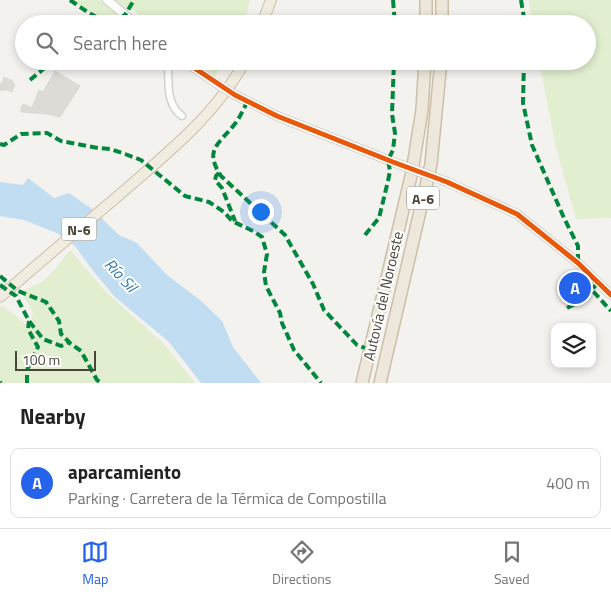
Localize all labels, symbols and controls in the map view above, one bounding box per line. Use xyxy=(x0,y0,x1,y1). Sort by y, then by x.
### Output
search box xyxy=(15,15,596,70)
text: Search here xyxy=(73,28,167,57)
icon: search xyxy=(33,29,61,57)
road number: A-6 xyxy=(407,187,439,210)
your location xyxy=(248,199,274,225)
road number: N-6 xyxy=(62,218,96,240)
street label: Autovía del Noroeste xyxy=(357,229,409,363)
water label: Río Sil xyxy=(99,253,144,298)
pin: A xyxy=(559,269,591,307)
map controls xyxy=(551,323,596,368)
button: layers xyxy=(551,323,596,368)
scale bar xyxy=(15,348,96,371)
text: 100 m xyxy=(22,349,60,370)
text: Nearby xyxy=(20,400,85,432)
text: aparcamiento xyxy=(68,457,181,486)
text: A xyxy=(32,471,42,495)
text: 400 m xyxy=(546,471,590,495)
text: Parking · Carretera de la Térmica de Compostilla xyxy=(68,486,386,510)
tab: Map xyxy=(81,538,109,589)
tab: Directions xyxy=(272,538,331,589)
tab: Saved xyxy=(494,538,530,589)

